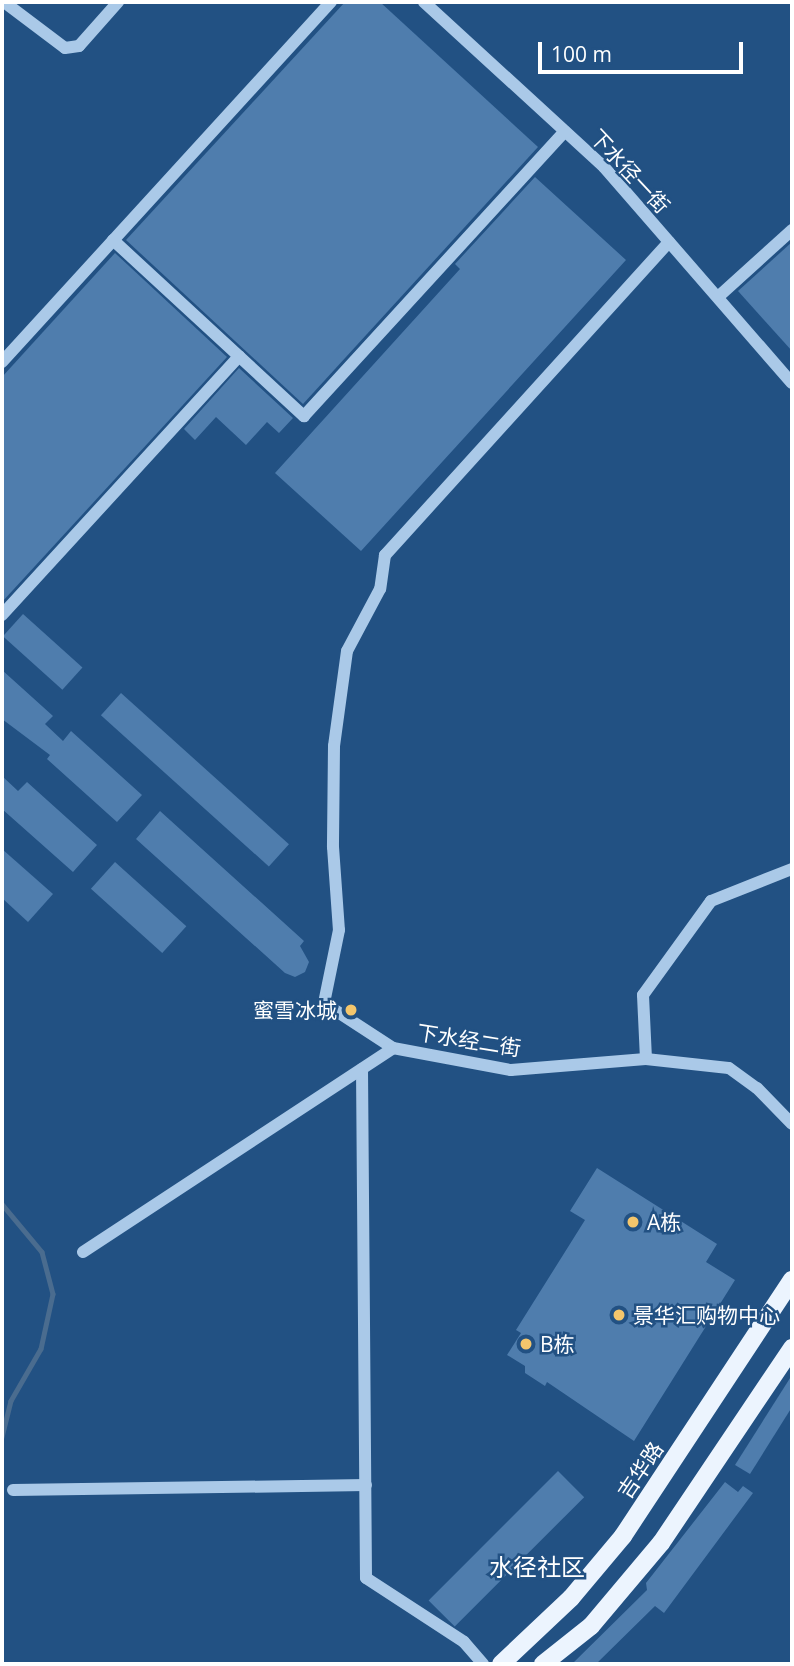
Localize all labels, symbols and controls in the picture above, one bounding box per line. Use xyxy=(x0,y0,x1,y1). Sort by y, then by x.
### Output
scale bar xyxy=(542,28,747,72)
text: 100 m xyxy=(551,40,612,68)
street label: 下水径一街 xyxy=(585,124,675,218)
place label: 蜜雪冰城 xyxy=(253,997,337,1023)
marker: 蜜雪冰城 xyxy=(343,1002,359,1018)
street label: 下水经二街 xyxy=(415,1019,523,1061)
place label: A栋 xyxy=(647,1209,681,1235)
marker: A栋 xyxy=(625,1214,641,1230)
place label: 景华汇购物中心 xyxy=(633,1302,780,1328)
marker: 景华汇购物中心 xyxy=(611,1307,627,1323)
place label: B栋 xyxy=(540,1331,575,1357)
marker: B栋 xyxy=(518,1336,534,1352)
street label: 吉华路 xyxy=(612,1437,668,1503)
district label: 水径社区 xyxy=(489,1553,585,1581)

